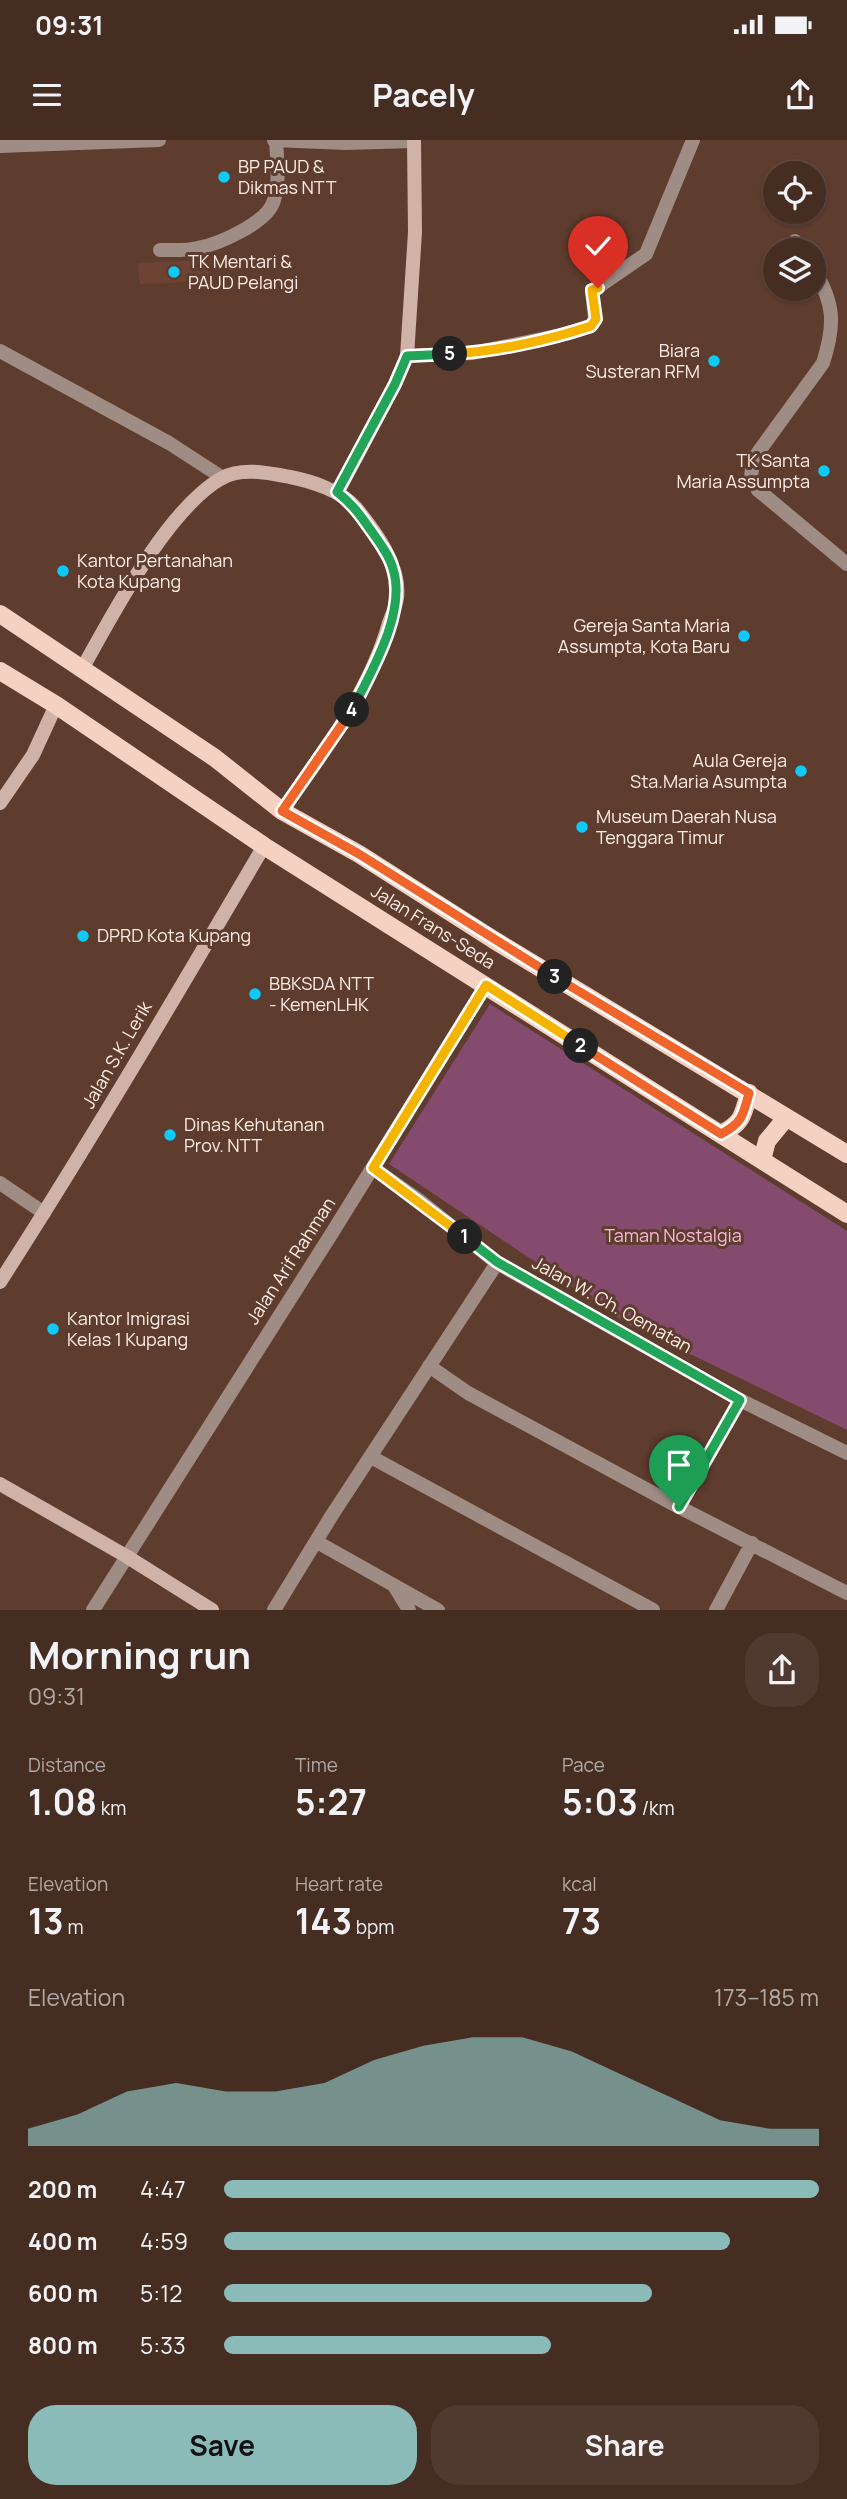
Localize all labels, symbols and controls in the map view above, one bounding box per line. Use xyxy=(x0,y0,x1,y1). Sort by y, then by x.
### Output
text: 09:31 xyxy=(35,7,104,43)
text: Pacely xyxy=(372,73,475,117)
icon: menu xyxy=(28,76,66,114)
icon: share xyxy=(781,76,819,114)
place label: BP PAUD & Dikmas NTT xyxy=(238,154,337,199)
map controls xyxy=(763,161,826,301)
button: locate xyxy=(763,161,826,224)
marker: BP PAUD & Dikmas NTT xyxy=(216,169,232,185)
pin xyxy=(568,216,628,288)
icon: check xyxy=(579,227,617,265)
button: layers xyxy=(763,238,826,301)
place label: TK Mentari & PAUD Pelangi xyxy=(188,249,298,294)
marker: TK Mentari & PAUD Pelangi xyxy=(166,264,182,280)
pin: 5 xyxy=(433,336,468,372)
place label: Biara Susteran RFM xyxy=(585,338,700,383)
text: 5 xyxy=(444,340,455,366)
marker: Biara Susteran RFM xyxy=(706,353,722,369)
place label: TK Santa Maria Assumpta xyxy=(676,448,810,493)
marker: TK Santa Maria Assumpta xyxy=(816,463,832,479)
place label: Kantor Pertanahan Kota Kupang xyxy=(77,548,233,593)
marker: Kantor Pertanahan Kota Kupang xyxy=(55,563,71,579)
place label: Gereja Santa Maria Assumpta, Kota Baru xyxy=(558,613,730,658)
marker: Gereja Santa Maria Assumpta, Kota Baru xyxy=(736,628,752,644)
pin: 4 xyxy=(334,692,370,728)
text: 4 xyxy=(346,696,357,722)
place label: Aula Gereja Sta.Maria Asumpta xyxy=(630,748,787,793)
marker: Aula Gereja Sta.Maria Asumpta xyxy=(793,763,809,779)
place label: Museum Daerah Nusa Tenggara Timur xyxy=(596,804,777,849)
marker: Museum Daerah Nusa Tenggara Timur xyxy=(574,819,590,835)
street label: Jalan Frans-Seda xyxy=(367,878,500,974)
place label: DPRD Kota Kupang xyxy=(97,923,251,947)
marker: DPRD Kota Kupang xyxy=(75,928,91,944)
pin: 3 xyxy=(538,960,572,994)
text: 3 xyxy=(549,963,560,989)
place label: BBKSDA NTT - KemenLHK xyxy=(269,971,374,1016)
marker: BBKSDA NTT - KemenLHK xyxy=(247,986,263,1002)
street label: Jalan S.K. Lerik xyxy=(76,996,157,1113)
pin: 2 xyxy=(564,1028,598,1063)
text: 2 xyxy=(575,1032,586,1058)
place label: Dinas Kehutanan Prov. NTT xyxy=(184,1112,325,1157)
marker: Dinas Kehutanan Prov. NTT xyxy=(162,1127,178,1143)
street label: Jalan Arif Rahman xyxy=(240,1192,340,1329)
pin: 1 xyxy=(448,1220,482,1254)
text: 1 xyxy=(460,1223,469,1249)
park label: Taman Nostalgia xyxy=(604,1223,742,1247)
street label: Jalan W. Ch. Oematan xyxy=(528,1250,697,1358)
place label: Kantor Imigrasi Kelas 1 Kupang xyxy=(67,1306,190,1351)
marker: Kantor Imigrasi Kelas 1 Kupang xyxy=(45,1321,61,1337)
pin xyxy=(649,1435,709,1507)
icon: arrive xyxy=(660,1446,698,1484)
text: Morning run xyxy=(28,1628,251,1680)
button: share xyxy=(745,1633,819,1707)
text: 09:31 xyxy=(28,1680,85,1712)
text: Distance xyxy=(28,1752,106,1778)
text: Time xyxy=(295,1752,338,1778)
text: Pace xyxy=(562,1752,605,1778)
text: 1.08 xyxy=(28,1778,97,1826)
text: 5:27 xyxy=(295,1778,367,1826)
text: 5:03 xyxy=(562,1778,638,1826)
text: km xyxy=(97,1795,126,1821)
text: /km xyxy=(638,1795,675,1821)
text: Elevation xyxy=(28,1871,108,1897)
text: Heart rate xyxy=(295,1871,383,1897)
text: kcal xyxy=(562,1871,597,1897)
text: 13 xyxy=(28,1897,64,1945)
text: 143 xyxy=(295,1897,352,1945)
text: 73 xyxy=(562,1897,601,1945)
text: m xyxy=(64,1914,84,1940)
text: bpm xyxy=(352,1914,394,1940)
text: Elevation xyxy=(28,1981,125,2013)
text: 173–185 m xyxy=(714,1981,819,2013)
text: 200 m xyxy=(28,2173,97,2205)
text: 4:47 xyxy=(140,2173,186,2205)
text: 400 m xyxy=(28,2225,98,2257)
text: 4:59 xyxy=(140,2225,188,2257)
text: 600 m xyxy=(28,2277,98,2309)
text: 5:12 xyxy=(140,2277,182,2309)
text: 800 m xyxy=(28,2329,98,2361)
text: 5:33 xyxy=(140,2329,186,2361)
button: Save xyxy=(28,2405,417,2485)
button: Share xyxy=(431,2405,819,2485)

